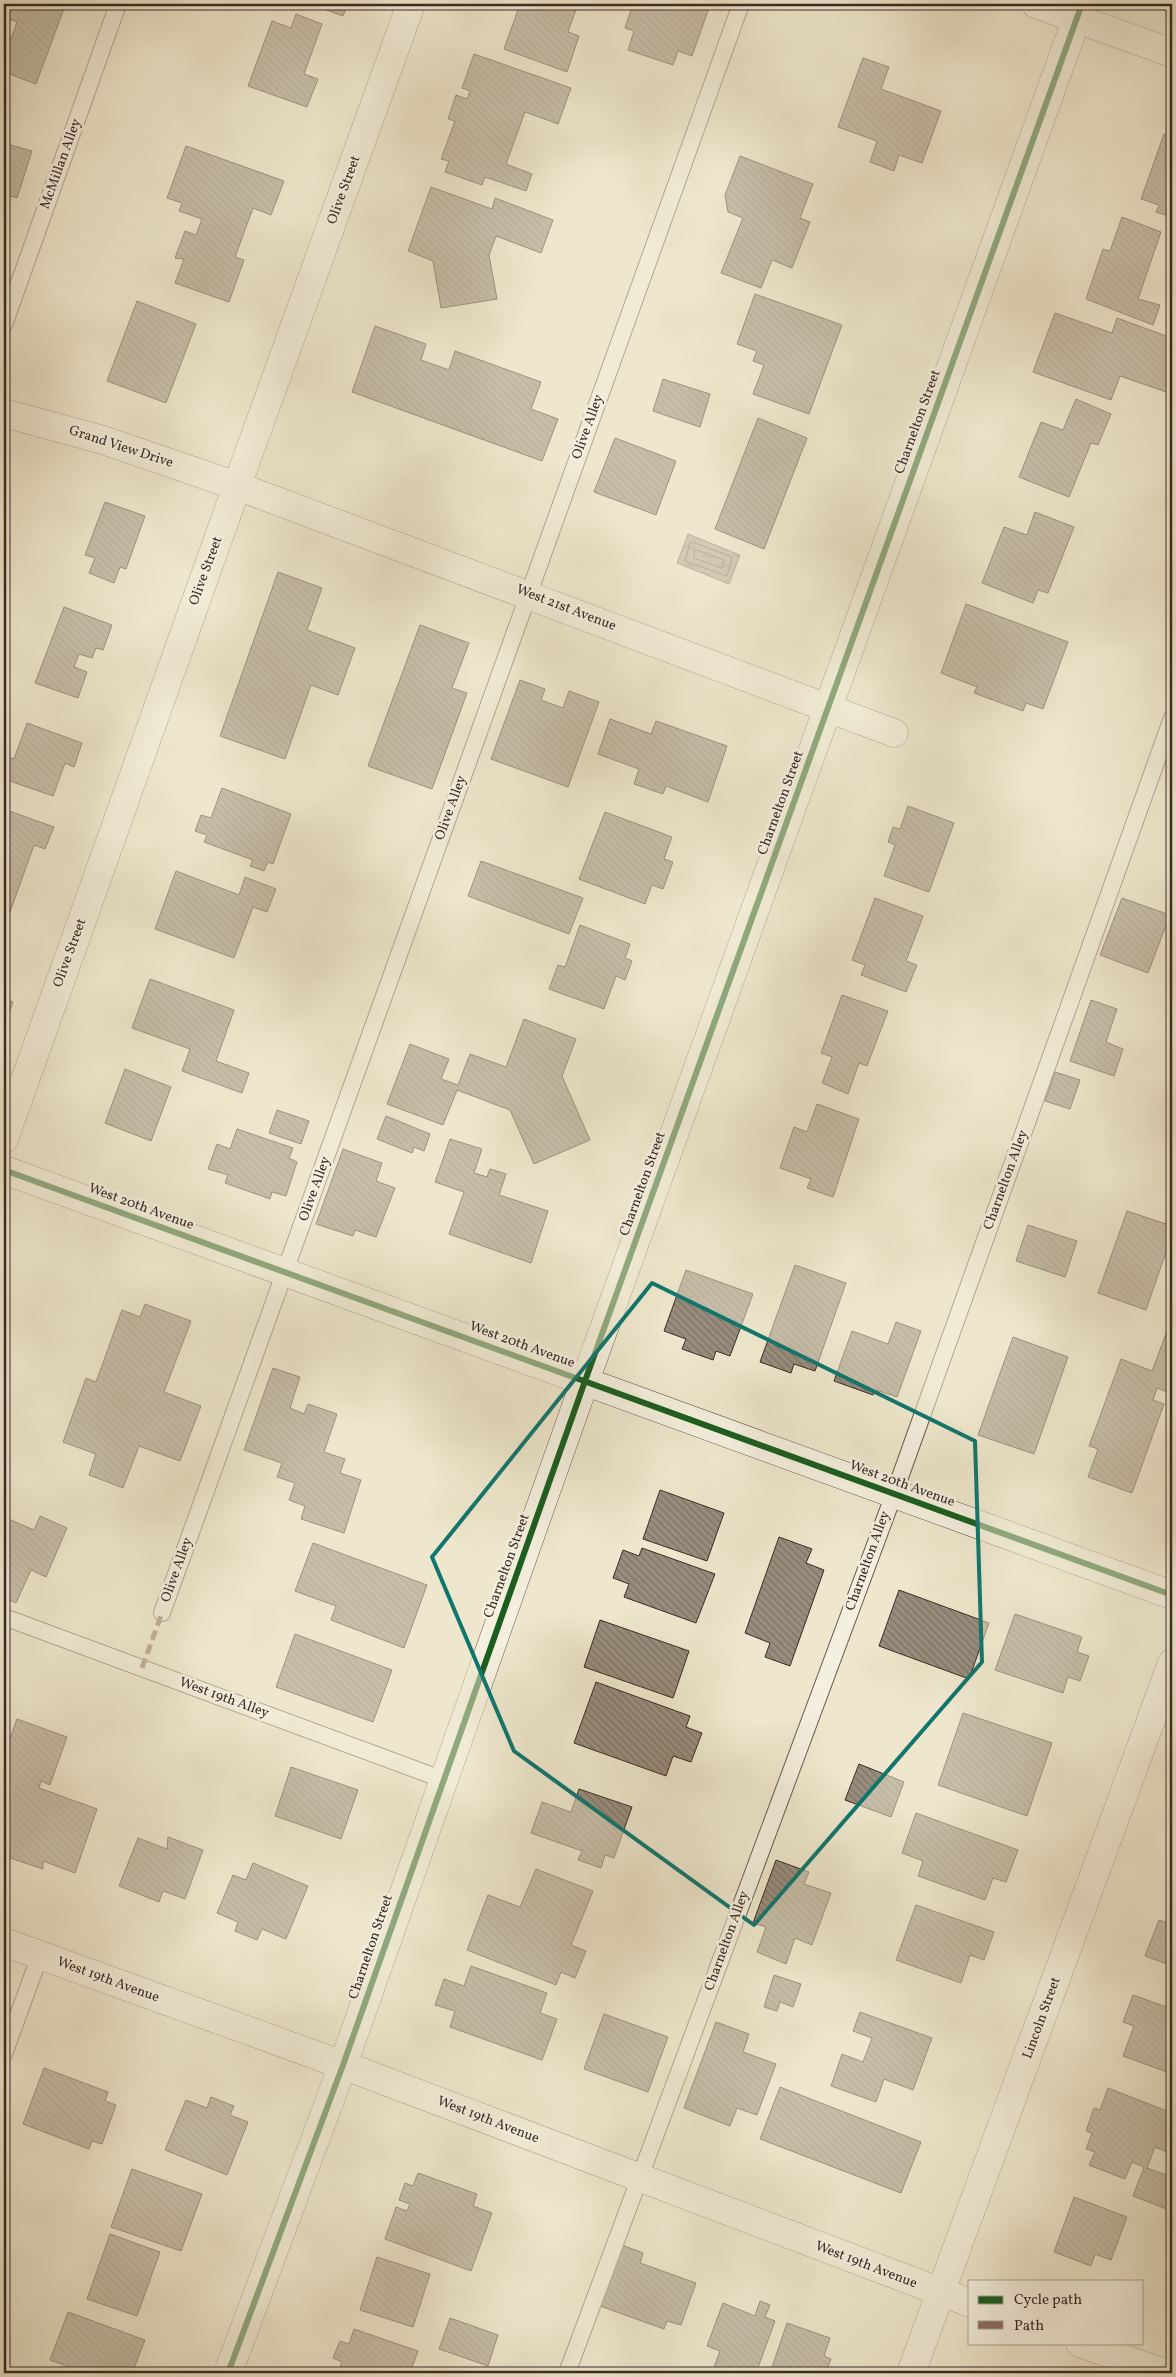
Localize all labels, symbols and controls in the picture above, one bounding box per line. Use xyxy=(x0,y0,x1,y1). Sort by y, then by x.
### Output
street label: McMillan Alley xyxy=(36,116,86,212)
street label: Olive Street xyxy=(323,153,365,227)
street label: Charnelton Street xyxy=(890,367,946,477)
street label: Olive Alley xyxy=(568,392,609,462)
street label: Grand View Drive xyxy=(66,421,176,473)
street label: Olive Street xyxy=(185,534,227,608)
street label: West 21st Avenue xyxy=(513,580,619,636)
street label: Charnelton Street xyxy=(753,748,809,858)
street label: Olive Alley xyxy=(431,773,472,843)
street label: Olive Street xyxy=(49,916,91,990)
street label: Charnelton Alley xyxy=(979,1127,1033,1233)
street label: Charnelton Street xyxy=(615,1129,671,1239)
street label: Olive Alley xyxy=(295,1154,336,1224)
street label: West 20th Avenue xyxy=(86,1179,197,1235)
street label: West 20th Avenue xyxy=(467,1317,578,1373)
street label: West 20th Avenue xyxy=(847,1456,958,1512)
street label: Charnelton Alley xyxy=(841,1508,895,1614)
street label: Charnelton Street xyxy=(479,1511,535,1621)
street label: Olive Alley xyxy=(157,1535,198,1605)
street label: West 19th Alley xyxy=(176,1673,272,1723)
street label: Charnelton Alley xyxy=(700,1888,754,1994)
street label: Charnelton Street xyxy=(344,1892,398,2002)
street label: West 19th Avenue xyxy=(54,1953,162,2007)
street label: Lincoln Street xyxy=(1018,1974,1066,2062)
street label: West 19th Avenue xyxy=(434,2092,542,2148)
street label: West 19th Avenue xyxy=(812,2237,920,2293)
legend xyxy=(968,2280,1144,2344)
text: Cycle path xyxy=(1014,2290,1082,2311)
text: Path xyxy=(1014,2316,1044,2337)

